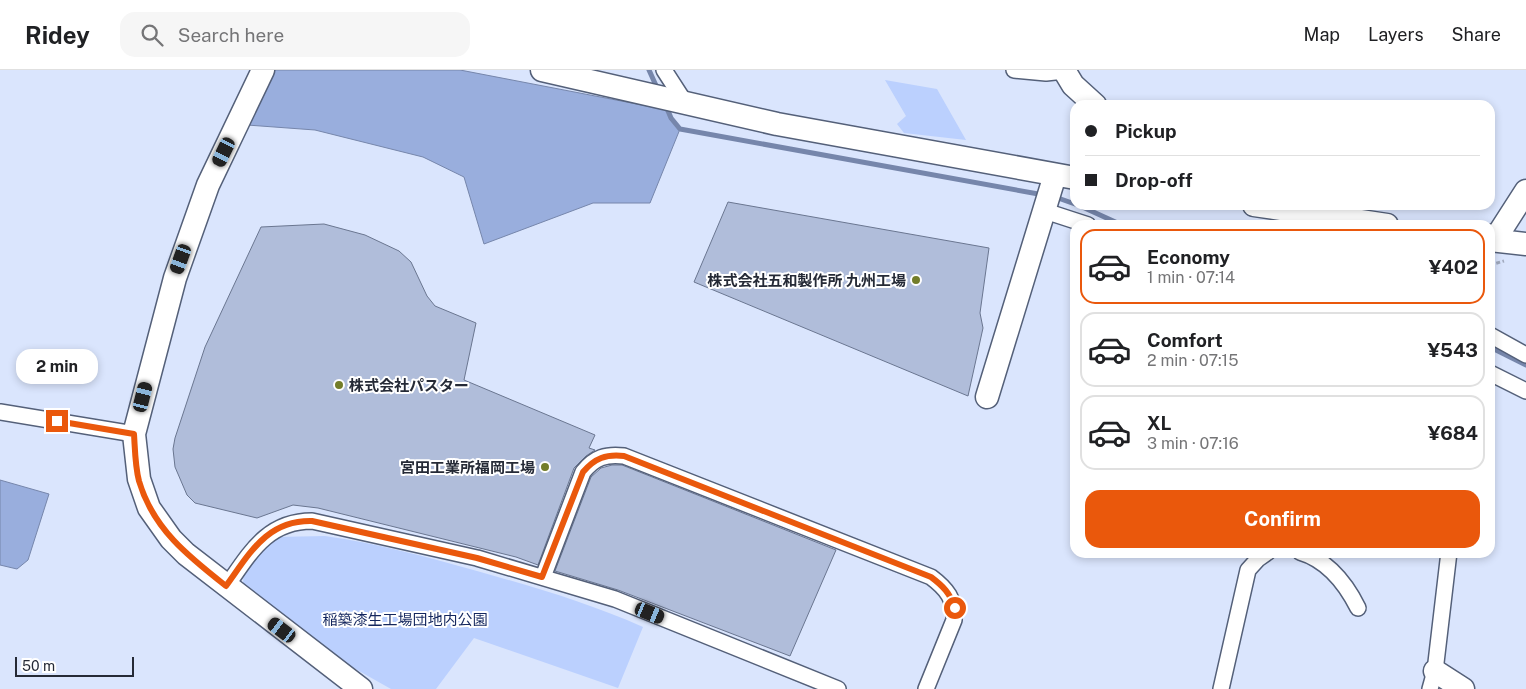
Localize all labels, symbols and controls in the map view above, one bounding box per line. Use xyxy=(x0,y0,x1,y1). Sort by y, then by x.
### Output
search box xyxy=(120,12,470,57)
text: Ridey xyxy=(25,21,90,49)
icon: search xyxy=(138,21,166,49)
text: Search here xyxy=(178,24,284,46)
text: Map xyxy=(1304,24,1340,45)
text: Layers xyxy=(1368,24,1424,45)
text: Share xyxy=(1452,24,1501,45)
text: Pickup xyxy=(1115,120,1177,142)
car xyxy=(210,135,237,169)
text: Drop-off xyxy=(1115,169,1192,191)
car xyxy=(168,242,193,276)
icon: car xyxy=(1087,244,1132,289)
text: Economy xyxy=(1147,246,1230,268)
text: ¥402 xyxy=(1429,256,1478,278)
text: 1 min · 07:14 xyxy=(1147,268,1235,287)
place label: 株式会社五和製作所 九州工場 xyxy=(708,272,906,289)
marker: 株式会社五和製作所 九州工場 xyxy=(910,274,922,286)
icon: car xyxy=(1087,327,1132,372)
text: Comfort xyxy=(1147,329,1223,351)
text: ¥543 xyxy=(1428,339,1478,361)
callout: 2 min xyxy=(16,348,98,384)
text: 2 min · 07:15 xyxy=(1147,351,1238,370)
text: 2 min xyxy=(36,357,78,376)
place label: 株式会社パスター xyxy=(349,377,469,394)
marker: 株式会社パスター xyxy=(333,379,345,391)
car xyxy=(132,381,153,413)
route end xyxy=(46,410,68,432)
icon: car xyxy=(1087,410,1132,455)
text: XL xyxy=(1147,412,1172,434)
text: ¥684 xyxy=(1428,422,1478,444)
text: 3 min · 07:16 xyxy=(1147,434,1239,453)
place label: 宮田工業所福岡工場 xyxy=(400,459,535,476)
marker: 宮田工業所福岡工場 xyxy=(539,461,551,473)
button: Confirm xyxy=(1085,490,1480,548)
route start xyxy=(944,597,966,619)
car xyxy=(633,600,666,626)
park label: 稲築漆生工場団地内公園 xyxy=(322,611,488,628)
car xyxy=(265,615,298,645)
scale bar xyxy=(15,654,134,677)
text: 50 m xyxy=(22,658,55,674)

